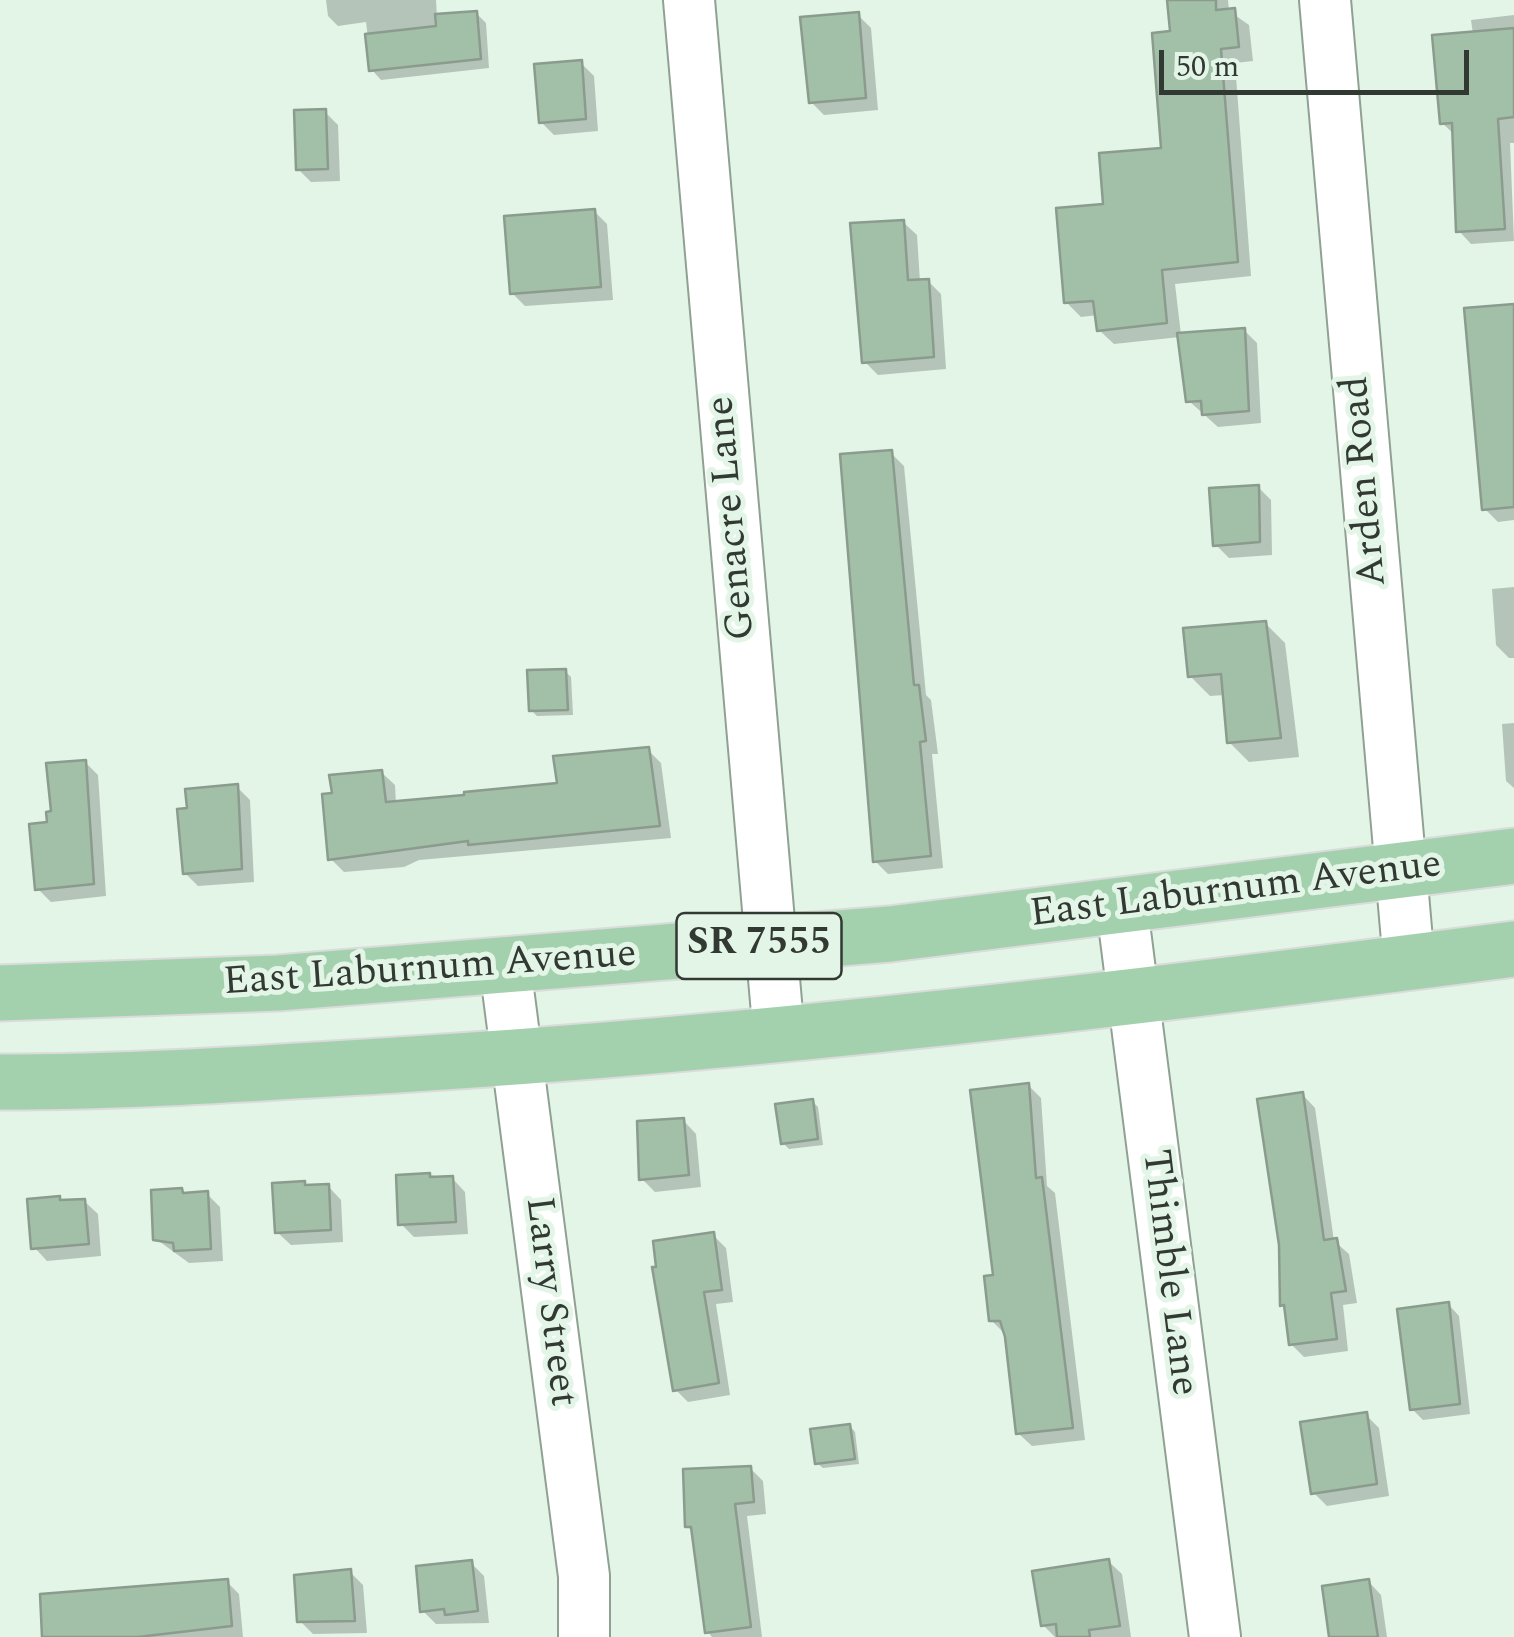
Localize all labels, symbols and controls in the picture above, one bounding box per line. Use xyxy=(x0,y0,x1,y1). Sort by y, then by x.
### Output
scale bar xyxy=(1164,30,1474,92)
text: 50 m xyxy=(1176,44,1239,90)
street label: Arden Road xyxy=(1334,374,1400,588)
street label: Genacre Lane xyxy=(699,394,769,642)
street label: East Laburnum Avenue xyxy=(1028,843,1444,941)
road number: SR 7555 xyxy=(676,913,842,979)
street label: East Laburnum Avenue xyxy=(222,933,638,1009)
street label: Thimble Lane xyxy=(1128,1147,1206,1399)
street label: Larry Street xyxy=(511,1194,585,1410)

